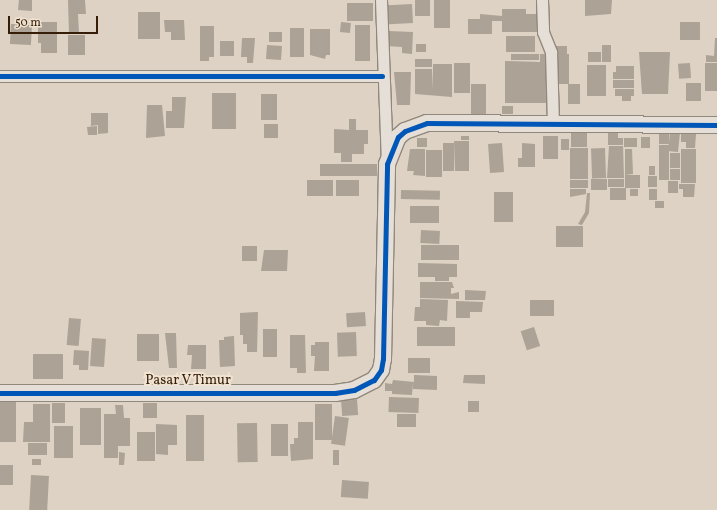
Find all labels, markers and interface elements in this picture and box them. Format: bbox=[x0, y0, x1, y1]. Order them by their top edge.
scale bar bbox=[10, 8, 100, 34]
text: 50 m bbox=[15, 15, 41, 31]
street label: Pasar V Timur bbox=[145, 373, 231, 389]

